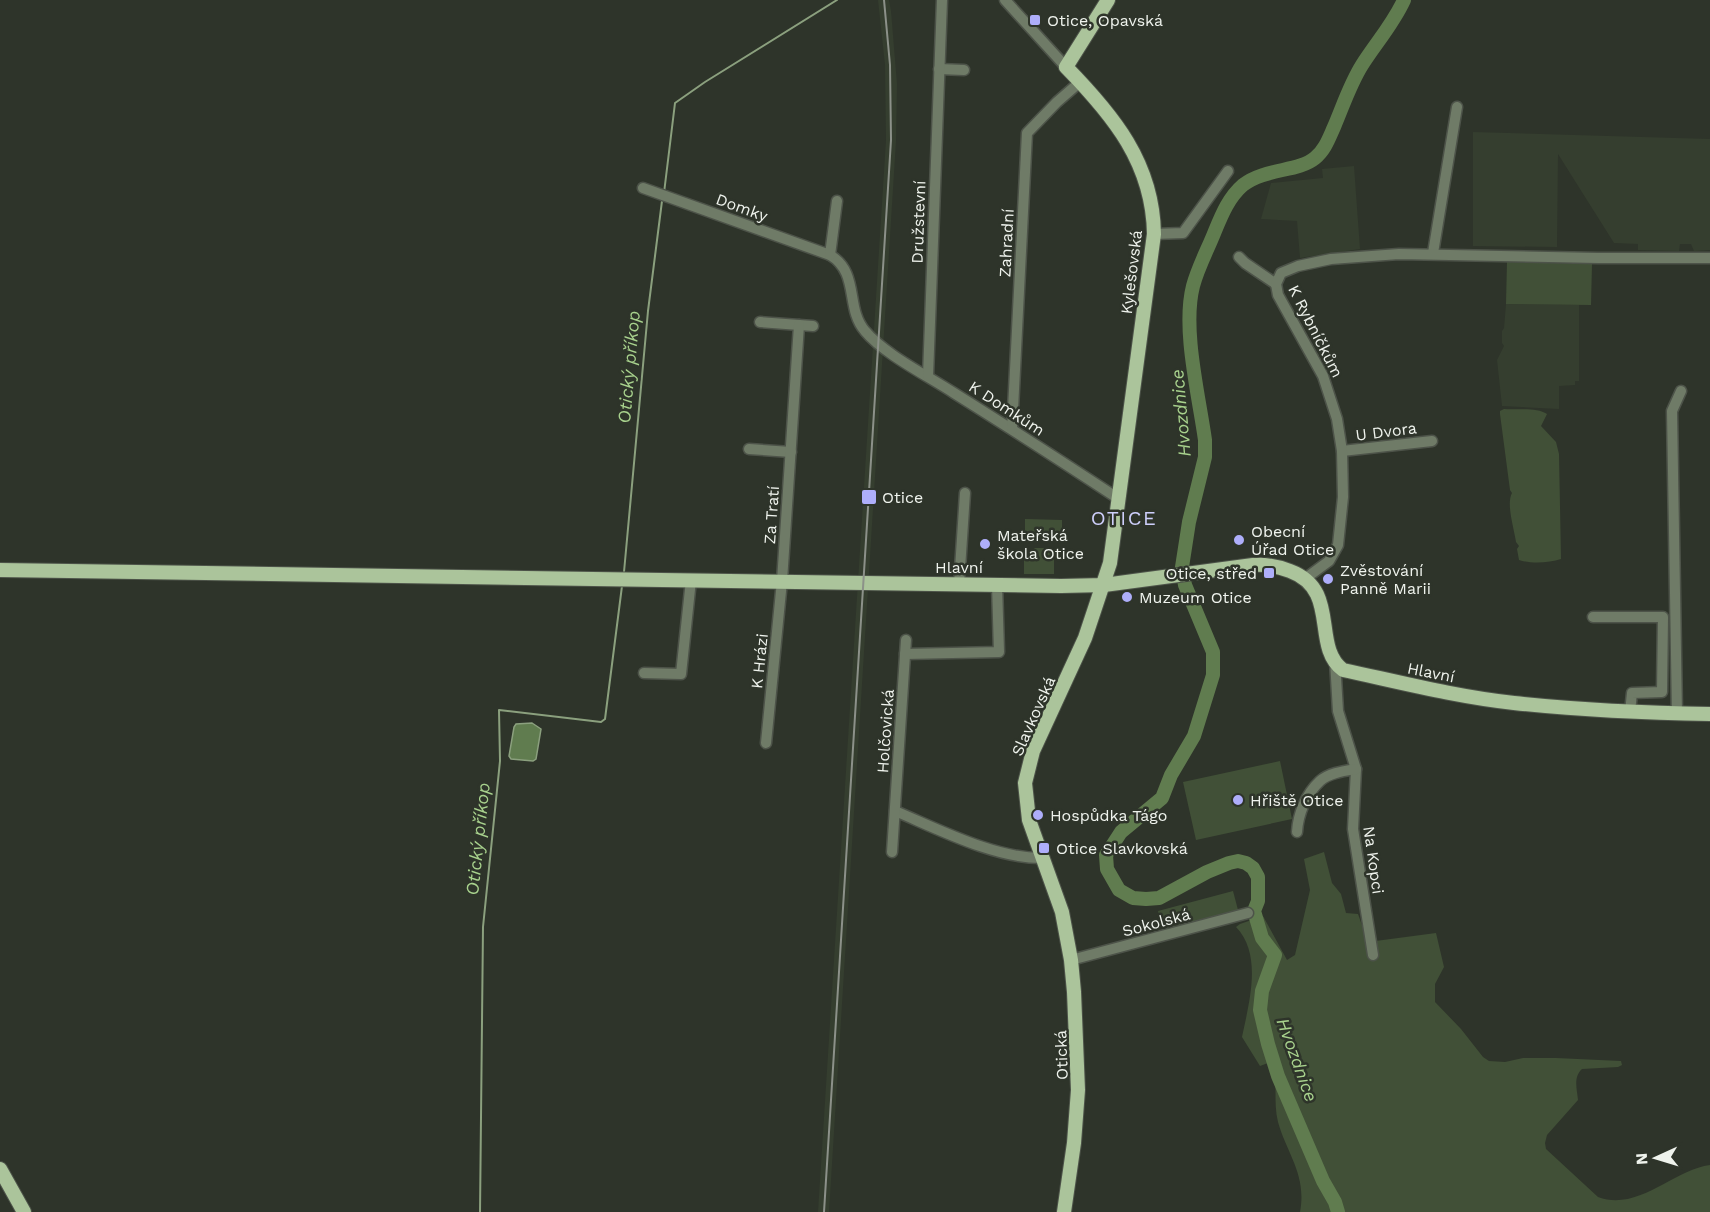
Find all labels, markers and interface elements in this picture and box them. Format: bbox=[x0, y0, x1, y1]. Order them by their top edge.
place label: Otice, Opavská bbox=[1047, 11, 1163, 30]
marker: Otice, Opavská bbox=[1028, 13, 1042, 27]
street label: Družstevní bbox=[908, 180, 929, 264]
street label: Domky bbox=[713, 189, 771, 226]
street label: Zahradní bbox=[995, 208, 1018, 278]
street label: Kylešovská bbox=[1117, 229, 1146, 315]
street label: K Rybníčkům bbox=[1284, 282, 1347, 381]
water label: Otický příkop bbox=[613, 310, 644, 424]
water label: Hvozdnice bbox=[1166, 368, 1195, 458]
street label: K Domkům bbox=[965, 377, 1048, 440]
street label: U Dvora bbox=[1354, 418, 1418, 445]
street label: Za Tratí bbox=[760, 485, 783, 545]
marker: Otice bbox=[860, 488, 878, 506]
place label: Otice bbox=[882, 488, 923, 507]
district label: OTICE bbox=[1091, 506, 1157, 530]
place label: Obecní Úřad Otice bbox=[1251, 522, 1334, 559]
place label: Mateřská škola Otice bbox=[997, 526, 1084, 563]
marker: Obecní Úřad Otice bbox=[1232, 533, 1246, 547]
marker: Mateřská škola Otice bbox=[978, 537, 992, 551]
street label: Hlavní bbox=[935, 558, 983, 577]
place label: Zvěstování Panně Marii bbox=[1340, 561, 1431, 598]
place label: Otice, střed bbox=[1165, 564, 1257, 583]
marker: Otice, střed bbox=[1262, 566, 1276, 580]
marker: Zvěstování Panně Marii bbox=[1321, 572, 1335, 586]
place label: Muzeum Otice bbox=[1139, 588, 1252, 607]
marker: Muzeum Otice bbox=[1120, 590, 1134, 604]
street label: K Hrázi bbox=[747, 632, 772, 690]
street label: Hlavní bbox=[1406, 659, 1456, 686]
street label: Slavkovská bbox=[1007, 673, 1059, 759]
street label: Holčovická bbox=[873, 688, 898, 774]
water label: Otický příkop bbox=[461, 782, 494, 896]
place label: Hřiště Otice bbox=[1250, 791, 1343, 810]
marker: Hřiště Otice bbox=[1231, 793, 1245, 807]
place label: Hospůdka Tágo bbox=[1050, 806, 1167, 825]
marker: Hospůdka Tágo bbox=[1031, 808, 1045, 822]
street label: Na Kopci bbox=[1359, 825, 1388, 895]
place label: Otice Slavkovská bbox=[1056, 839, 1188, 858]
marker: Otice Slavkovská bbox=[1037, 841, 1051, 855]
street label: Sokolská bbox=[1120, 904, 1192, 941]
water label: Hvozdnice bbox=[1273, 1015, 1322, 1105]
street label: Otická bbox=[1051, 1030, 1072, 1080]
north arrow bbox=[1626, 1128, 1686, 1188]
text: N bbox=[1632, 1152, 1651, 1166]

